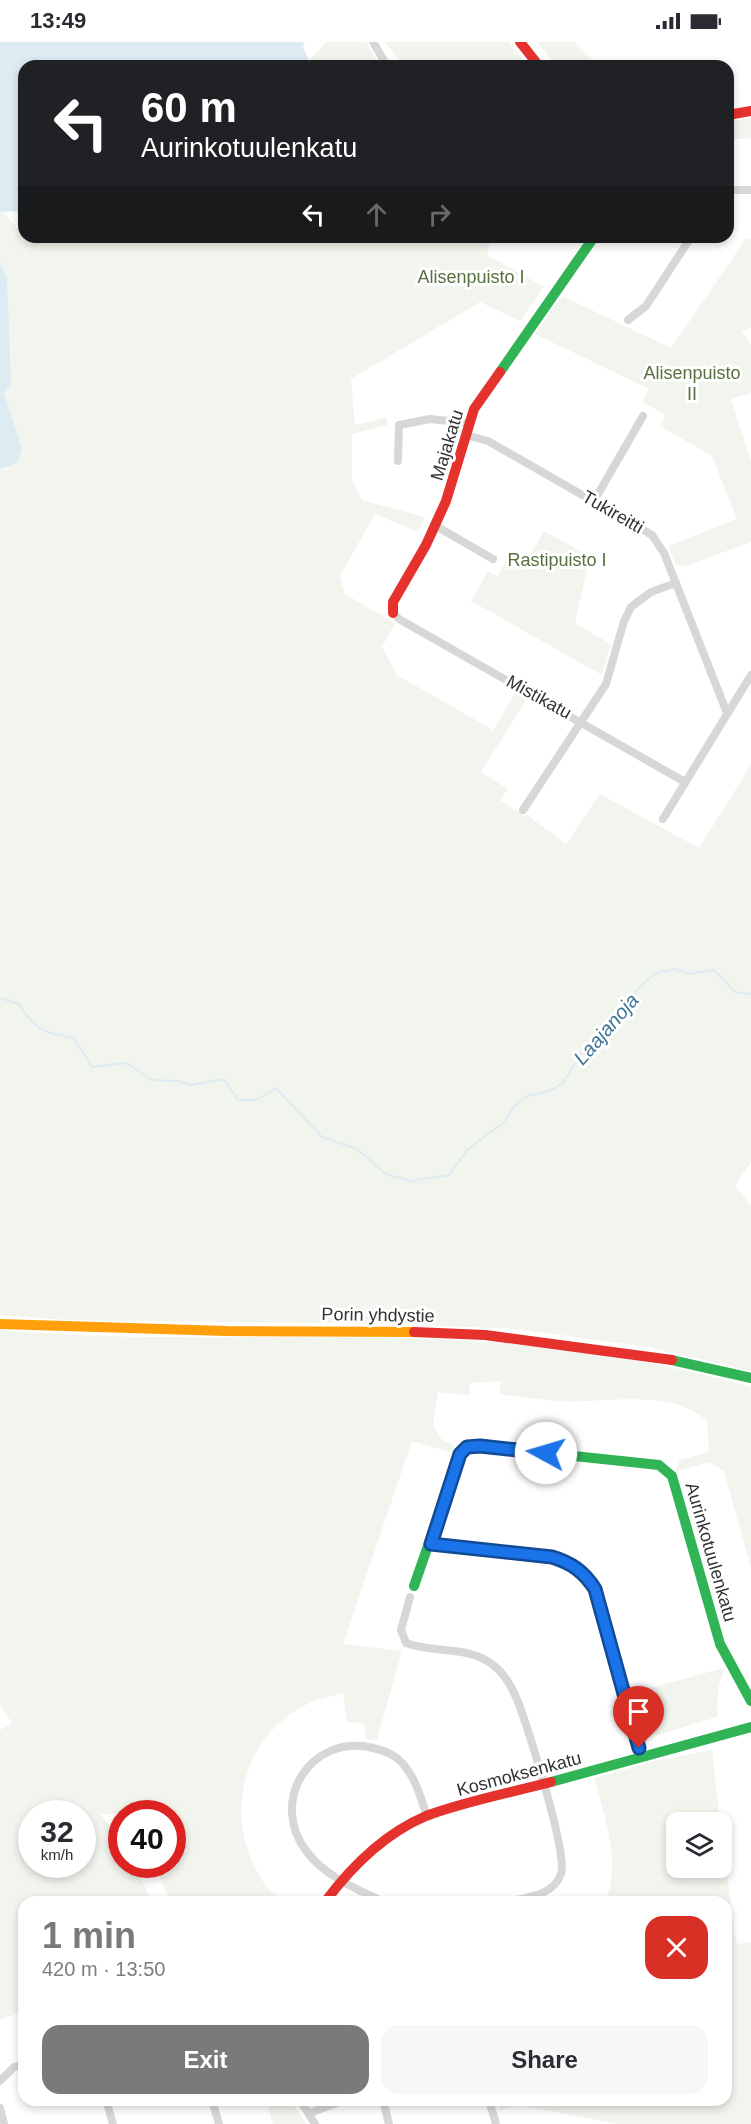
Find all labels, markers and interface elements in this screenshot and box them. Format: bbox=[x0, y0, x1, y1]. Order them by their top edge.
text: 13:49 bbox=[30, 8, 86, 33]
icon: left bbox=[42, 84, 120, 162]
text: 60 m bbox=[141, 84, 237, 131]
text: Aurinkotuulenkatu bbox=[141, 133, 357, 163]
icon: left bbox=[297, 198, 330, 231]
icon: ahead bbox=[360, 198, 393, 231]
icon: right bbox=[423, 198, 456, 231]
park label: Alisenpuisto I bbox=[417, 267, 525, 287]
park label: Alisenpuisto II bbox=[643, 363, 741, 404]
street label: Majakatu bbox=[427, 407, 467, 483]
street label: Tukireitti bbox=[579, 487, 647, 537]
park label: Rastipuisto I bbox=[507, 550, 607, 570]
street label: Mistikatu bbox=[503, 671, 575, 723]
water label: Laajanoja bbox=[569, 989, 643, 1069]
street label: Porin yhdystie bbox=[321, 1304, 435, 1326]
position arrow bbox=[514, 1421, 578, 1485]
street label: Aurinkotuulenkatu bbox=[682, 1480, 740, 1624]
pin bbox=[613, 1686, 664, 1748]
icon: arrive bbox=[622, 1695, 655, 1728]
street label: Kosmoksenkatu bbox=[455, 1748, 583, 1800]
speed limit sign: 40 bbox=[108, 1800, 186, 1878]
map controls bbox=[666, 1812, 732, 1878]
button: layers bbox=[666, 1812, 732, 1878]
text: 32 bbox=[40, 1815, 74, 1848]
text: km/h bbox=[41, 1846, 73, 1863]
text: 1 min bbox=[42, 1915, 136, 1956]
button: close bbox=[645, 1916, 708, 1979]
text: 420 m · 13:50 bbox=[42, 1958, 165, 1980]
button: Exit bbox=[42, 2025, 369, 2094]
button: Share bbox=[381, 2025, 708, 2094]

